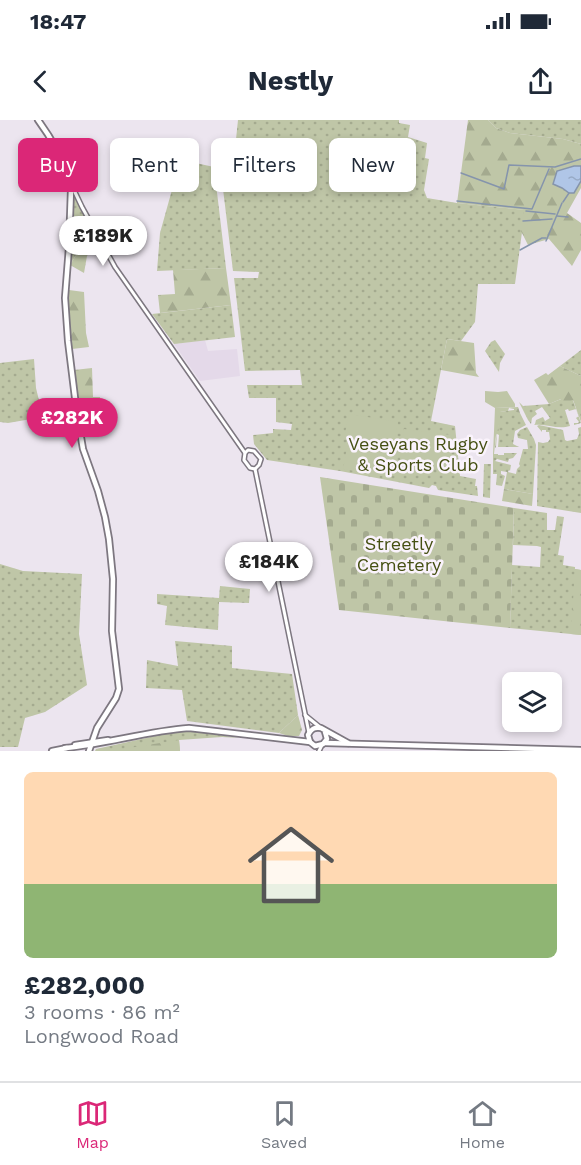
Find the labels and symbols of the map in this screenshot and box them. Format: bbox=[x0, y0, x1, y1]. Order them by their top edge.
pin: £189K bbox=[61, 216, 145, 267]
pin: £282K bbox=[30, 398, 114, 449]
park label: Veseyans Rugby & Sports Club bbox=[348, 433, 488, 475]
park label: Streetly Cemetery bbox=[357, 533, 442, 575]
pin: £184K bbox=[227, 542, 311, 593]

